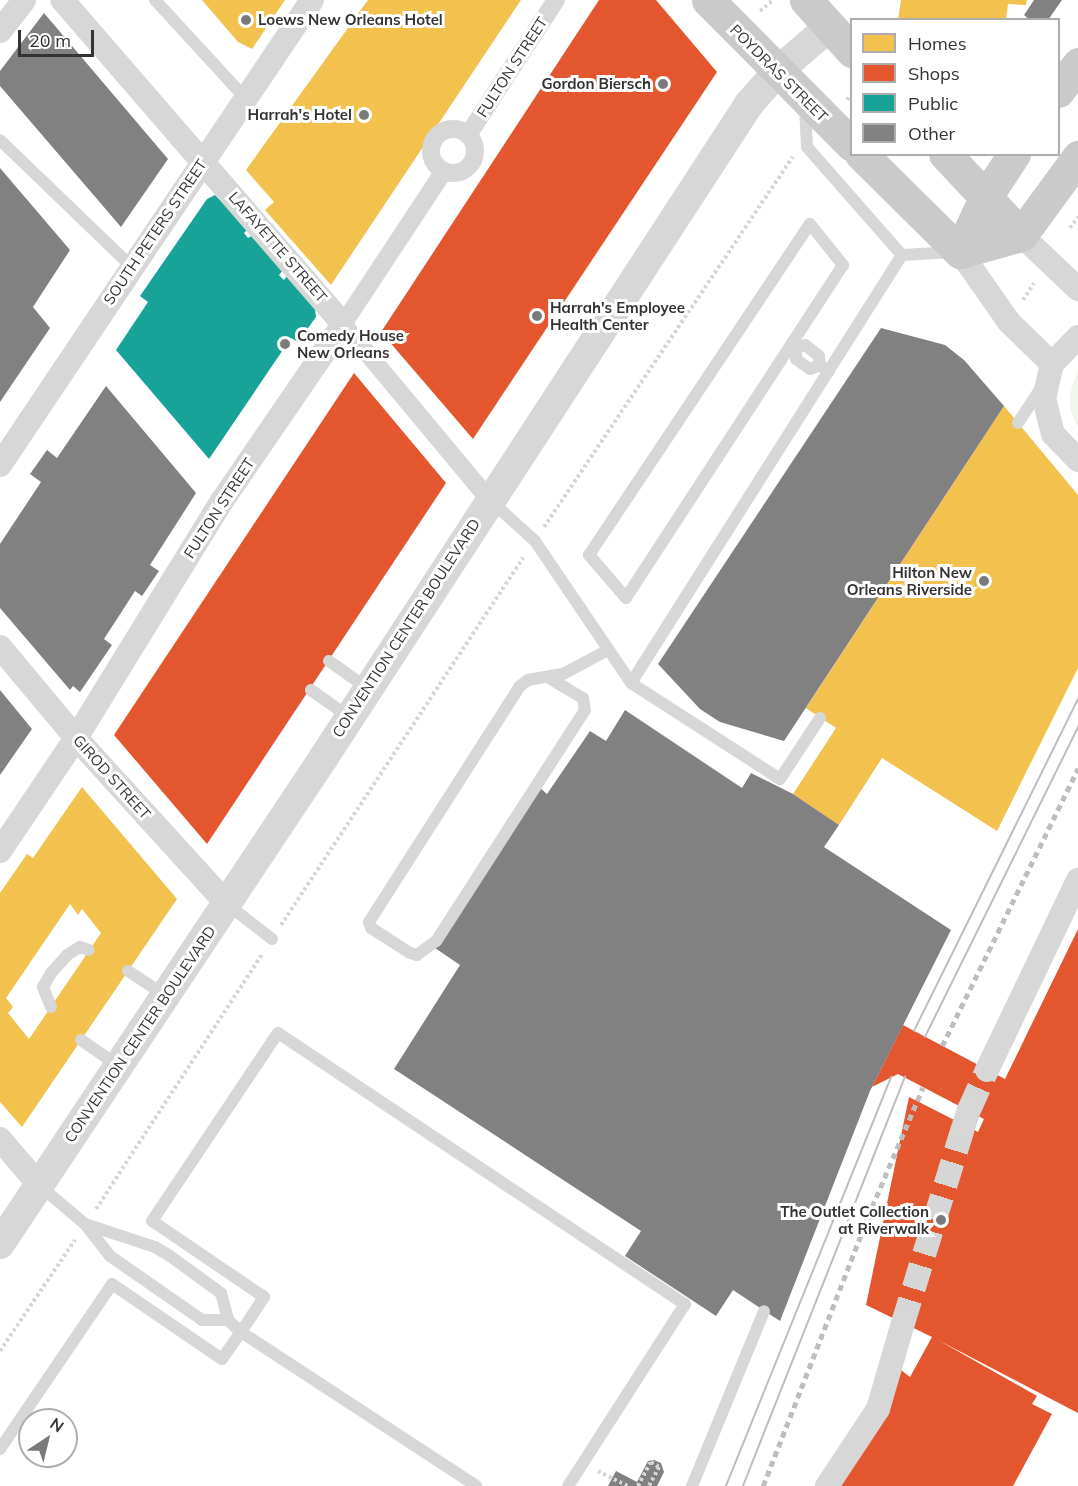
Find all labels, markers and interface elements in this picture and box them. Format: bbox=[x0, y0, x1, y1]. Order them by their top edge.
place label: Loews New Orleans Hotel bbox=[258, 11, 443, 29]
marker: Loews New Orleans Hotel bbox=[239, 13, 253, 27]
street label: FULTON STREET bbox=[473, 14, 551, 120]
scale bar bbox=[21, 18, 98, 56]
legend bbox=[850, 18, 1060, 156]
street label: POYDRAS STREET bbox=[726, 20, 832, 126]
text: 20 m bbox=[29, 29, 71, 52]
text: Homes bbox=[908, 32, 967, 55]
text: Shops bbox=[908, 62, 960, 85]
place label: Gordon Biersch bbox=[541, 75, 651, 93]
marker: Gordon Biersch bbox=[656, 77, 670, 91]
text: Public bbox=[908, 92, 958, 115]
place label: Harrah's Hotel bbox=[248, 106, 352, 124]
marker: Harrah's Hotel bbox=[357, 108, 371, 122]
text: Other bbox=[908, 122, 955, 145]
street label: SOUTH PETERS STREET bbox=[100, 156, 210, 308]
street label: LAFAYETTE STREET bbox=[225, 188, 331, 306]
place label: Harrah's Employee Health Center bbox=[550, 298, 685, 333]
marker: Harrah's Employee Health Center bbox=[528, 307, 546, 325]
place label: Comedy House New Orleans bbox=[297, 326, 404, 361]
marker: Comedy House New Orleans bbox=[278, 337, 292, 351]
street label: FULTON STREET bbox=[180, 455, 258, 561]
street label: CONVENTION CENTER BOULEVARD bbox=[328, 515, 484, 741]
place label: Hilton New Orleans Riverside bbox=[847, 563, 972, 598]
marker: Hilton New Orleans Riverside bbox=[977, 574, 991, 588]
street label: GIROD STREET bbox=[70, 731, 154, 823]
street label: CONVENTION CENTER BOULEVARD bbox=[61, 922, 219, 1146]
place label: The Outlet Collection at Riverwalk bbox=[780, 1202, 929, 1237]
marker: The Outlet Collection at Riverwalk bbox=[934, 1213, 948, 1227]
north arrow bbox=[18, 1408, 78, 1468]
text: N bbox=[46, 1413, 68, 1437]

